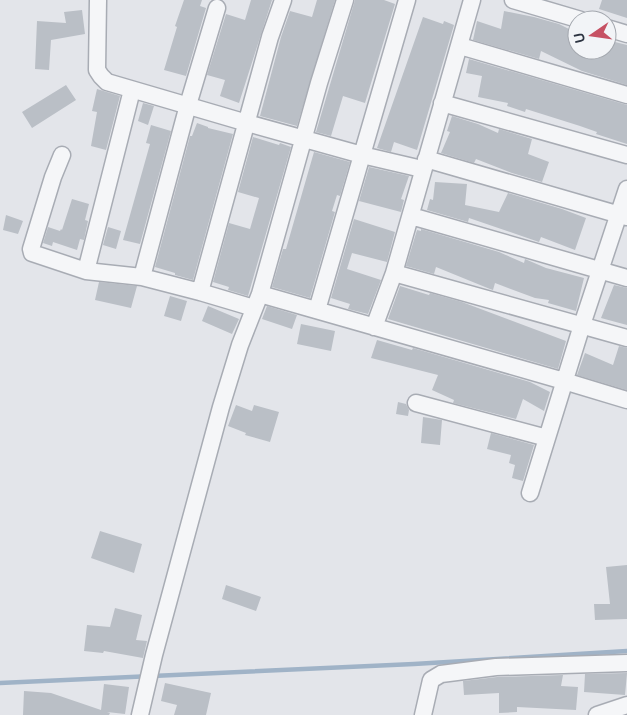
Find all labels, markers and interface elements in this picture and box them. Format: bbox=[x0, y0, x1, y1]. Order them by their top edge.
north arrow bbox=[567, 10, 617, 60]
text: U bbox=[569, 31, 589, 45]

